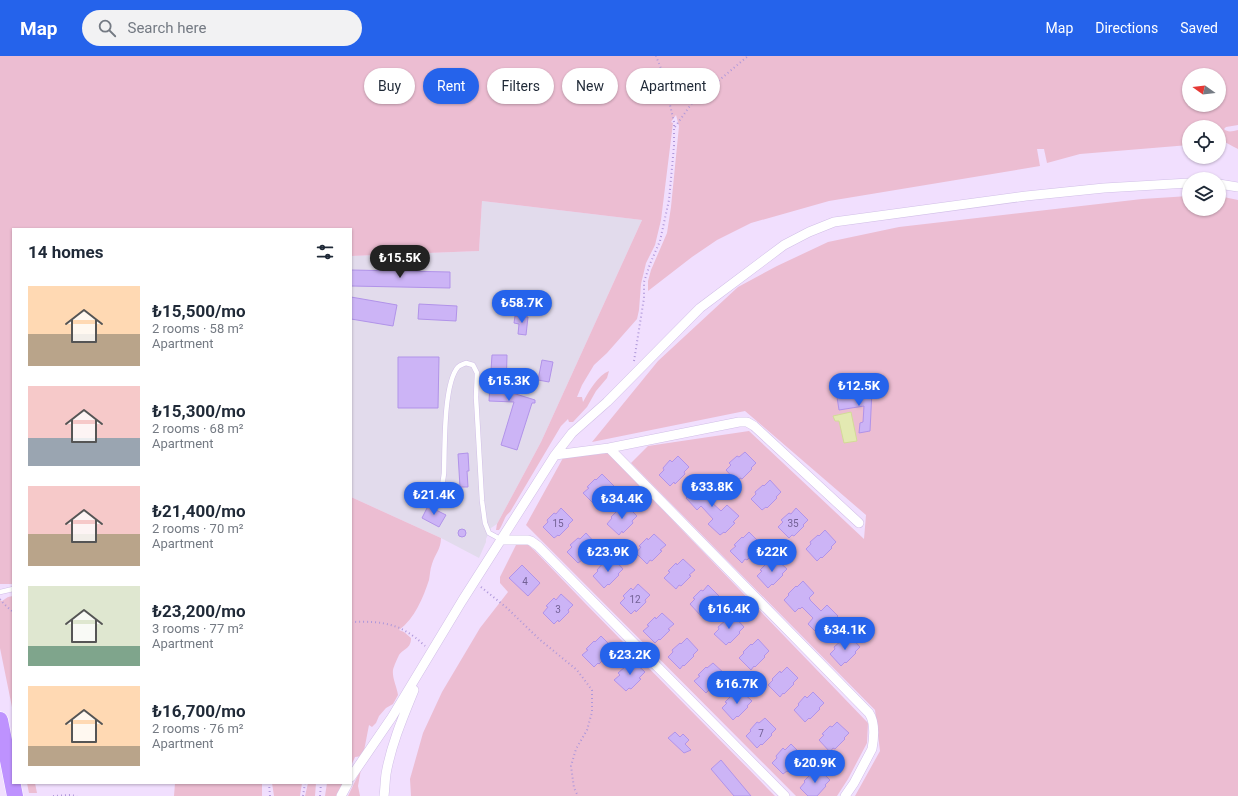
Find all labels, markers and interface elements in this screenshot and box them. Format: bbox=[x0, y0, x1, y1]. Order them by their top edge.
search box bbox=[82, 10, 362, 46]
text: Map bbox=[20, 17, 58, 40]
icon: search bbox=[96, 17, 118, 39]
text: Search here bbox=[128, 19, 206, 37]
text: Map bbox=[1046, 20, 1073, 36]
text: Directions bbox=[1095, 20, 1158, 36]
text: Saved bbox=[1180, 20, 1218, 36]
chip: Buy bbox=[364, 68, 415, 104]
chip: Rent bbox=[423, 68, 479, 104]
chip: Filters bbox=[487, 68, 554, 104]
chip: New bbox=[562, 68, 618, 104]
chip: Apartment bbox=[626, 68, 720, 104]
north arrow bbox=[1182, 68, 1226, 112]
map controls bbox=[1182, 68, 1226, 216]
button: locate bbox=[1182, 120, 1226, 164]
button: layers bbox=[1182, 172, 1226, 216]
icon: filters bbox=[314, 241, 336, 263]
text: 14 homes bbox=[28, 242, 104, 262]
pin: ₺15.5K bbox=[367, 245, 433, 279]
text: ₺15.5K bbox=[379, 250, 421, 265]
pin: ₺58.7K bbox=[489, 290, 555, 324]
text: ₺58.7K bbox=[501, 295, 543, 310]
text: ₺15,500/mo bbox=[152, 301, 246, 321]
icon: home bbox=[60, 302, 108, 350]
text: 2 rooms · 58 m² bbox=[152, 321, 244, 336]
text: Apartment bbox=[152, 336, 214, 351]
pin: ₺15.3K bbox=[476, 368, 542, 402]
text: ₺15.3K bbox=[488, 373, 530, 388]
pin: ₺12.5K bbox=[826, 373, 892, 407]
text: ₺12.5K bbox=[838, 378, 880, 393]
text: ₺15,300/mo bbox=[152, 401, 246, 421]
icon: home bbox=[60, 402, 108, 450]
text: 2 rooms · 68 m² bbox=[152, 421, 244, 436]
text: Apartment bbox=[152, 436, 214, 451]
pin: ₺33.8K bbox=[679, 474, 745, 508]
text: ₺33.8K bbox=[691, 479, 733, 494]
pin: ₺21.4K bbox=[401, 482, 467, 516]
pin: ₺34.4K bbox=[589, 486, 655, 520]
text: ₺21.4K bbox=[413, 487, 455, 502]
text: ₺34.4K bbox=[601, 491, 643, 506]
text: ₺21,400/mo bbox=[152, 501, 246, 521]
icon: home bbox=[60, 502, 108, 550]
house number: 15 bbox=[552, 518, 564, 529]
house number: 35 bbox=[787, 518, 799, 529]
text: 2 rooms · 70 m² bbox=[152, 521, 244, 536]
text: Apartment bbox=[152, 536, 214, 551]
pin: ₺23.9K bbox=[575, 539, 641, 573]
pin: ₺22K bbox=[748, 539, 796, 573]
text: ₺23.9K bbox=[587, 544, 629, 559]
text: ₺22K bbox=[757, 544, 787, 559]
house number: 4 bbox=[522, 576, 528, 587]
house number: 12 bbox=[629, 594, 641, 605]
pin: ₺16.4K bbox=[696, 596, 762, 630]
text: ₺23,200/mo bbox=[152, 601, 246, 621]
text: ₺16.4K bbox=[708, 601, 750, 616]
icon: home bbox=[60, 602, 108, 650]
house number: 3 bbox=[555, 604, 561, 615]
pin: ₺34.1K bbox=[812, 617, 878, 651]
text: 3 rooms · 77 m² bbox=[152, 621, 244, 636]
text: ₺34.1K bbox=[824, 622, 866, 637]
text: Apartment bbox=[152, 636, 214, 651]
pin: ₺23.2K bbox=[597, 642, 663, 676]
text: ₺23.2K bbox=[609, 647, 651, 662]
pin: ₺16.7K bbox=[704, 671, 770, 705]
text: ₺16.7K bbox=[716, 676, 758, 691]
text: ₺16,700/mo bbox=[152, 701, 246, 721]
icon: home bbox=[60, 702, 108, 750]
text: 2 rooms · 76 m² bbox=[152, 721, 244, 736]
house number: 7 bbox=[758, 728, 764, 739]
text: Apartment bbox=[152, 736, 214, 751]
pin: ₺20.9K bbox=[782, 750, 848, 784]
text: ₺20.9K bbox=[794, 755, 836, 770]

